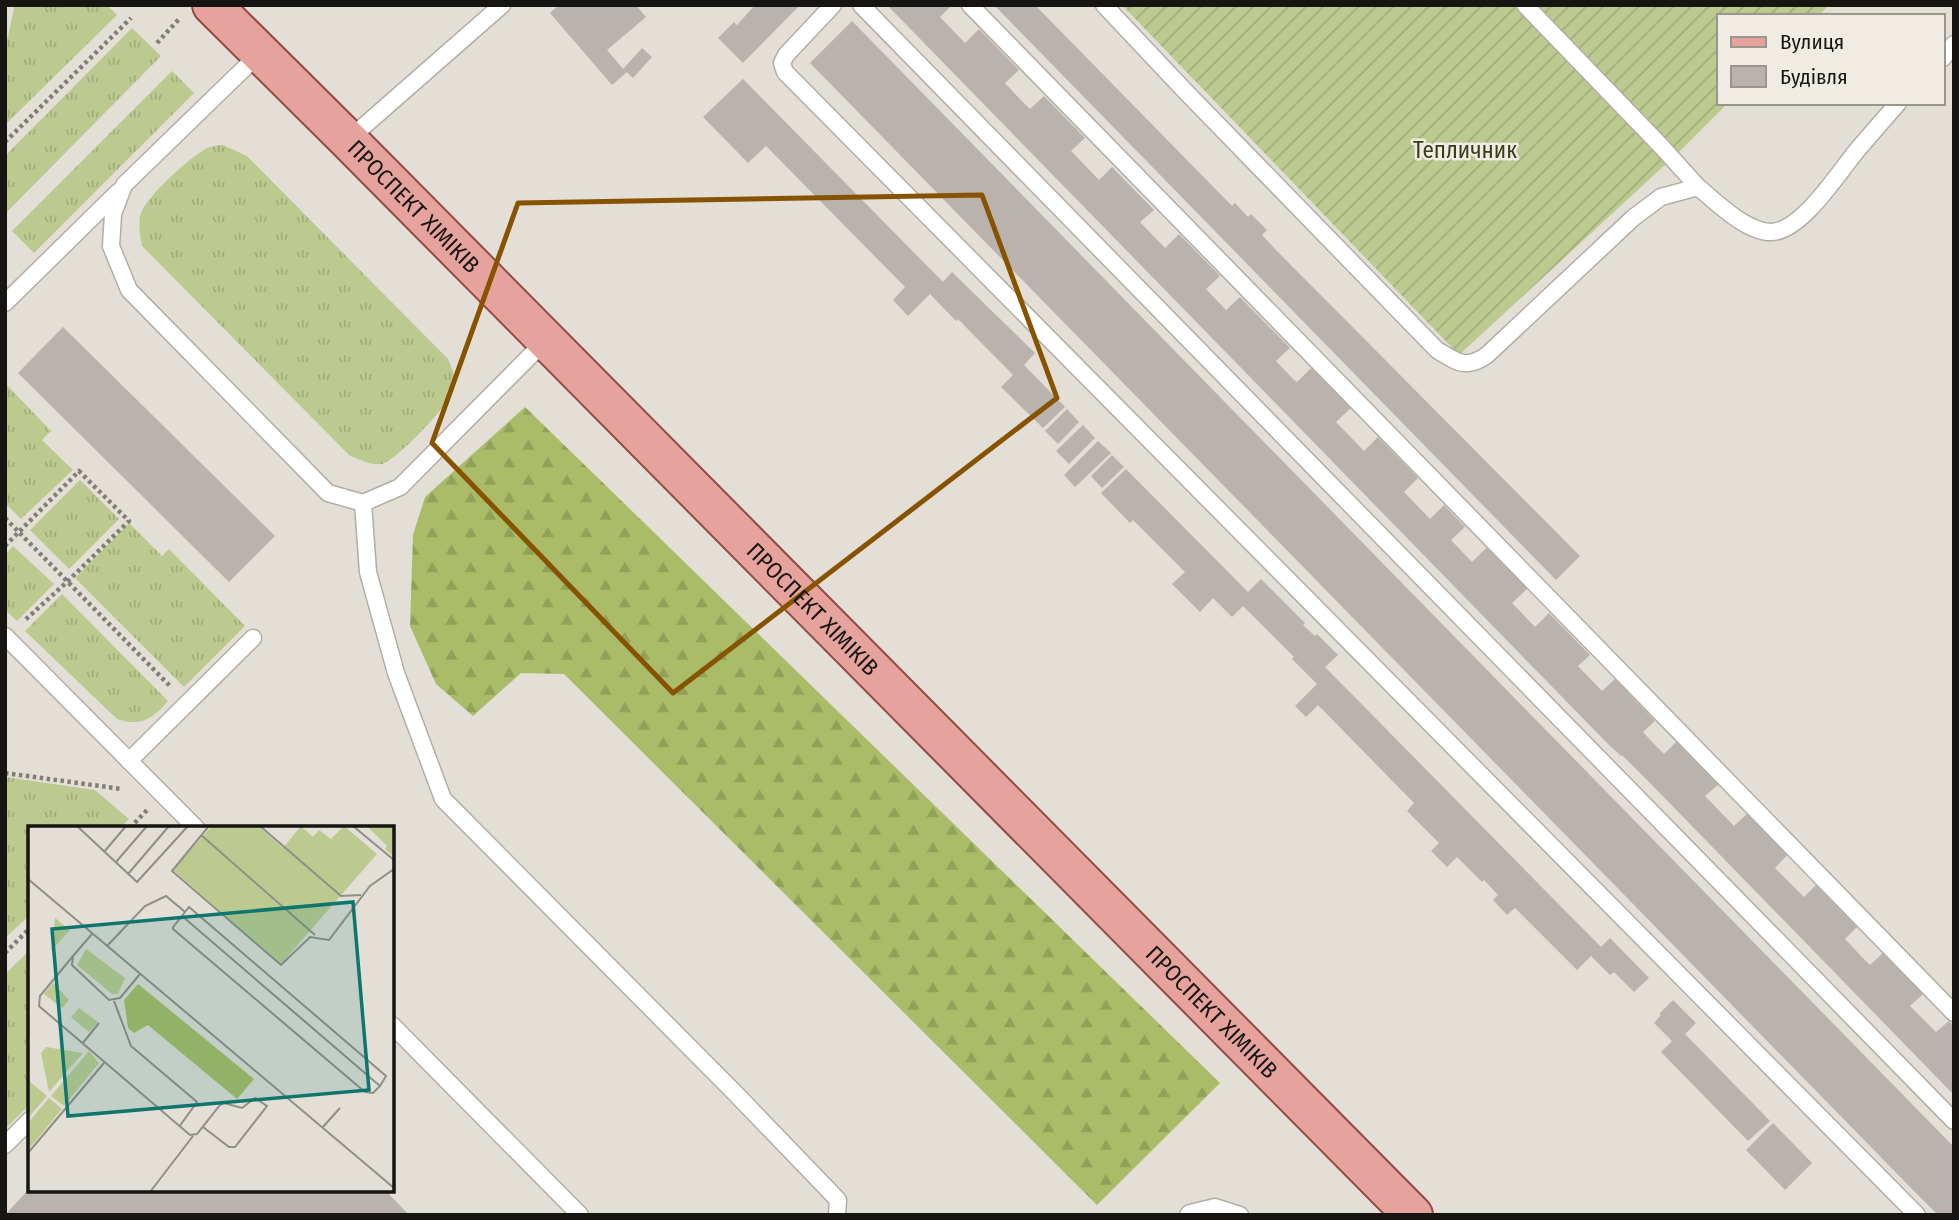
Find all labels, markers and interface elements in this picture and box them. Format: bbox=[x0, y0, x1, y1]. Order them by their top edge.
legend bbox=[1717, 14, 1945, 105]
text: Вулиця bbox=[1780, 29, 1844, 55]
text: Будівля bbox=[1780, 64, 1848, 90]
street label: ПРОСПЕКТ ХІМІКІВ bbox=[342, 134, 485, 279]
park label: Тепличник bbox=[1413, 136, 1517, 164]
street label: ПРОСПЕКТ ХІМІКІВ bbox=[741, 537, 885, 681]
inset map bbox=[28, 826, 394, 1192]
street label: ПРОСПЕКТ ХІМІКІВ bbox=[1140, 940, 1284, 1084]

